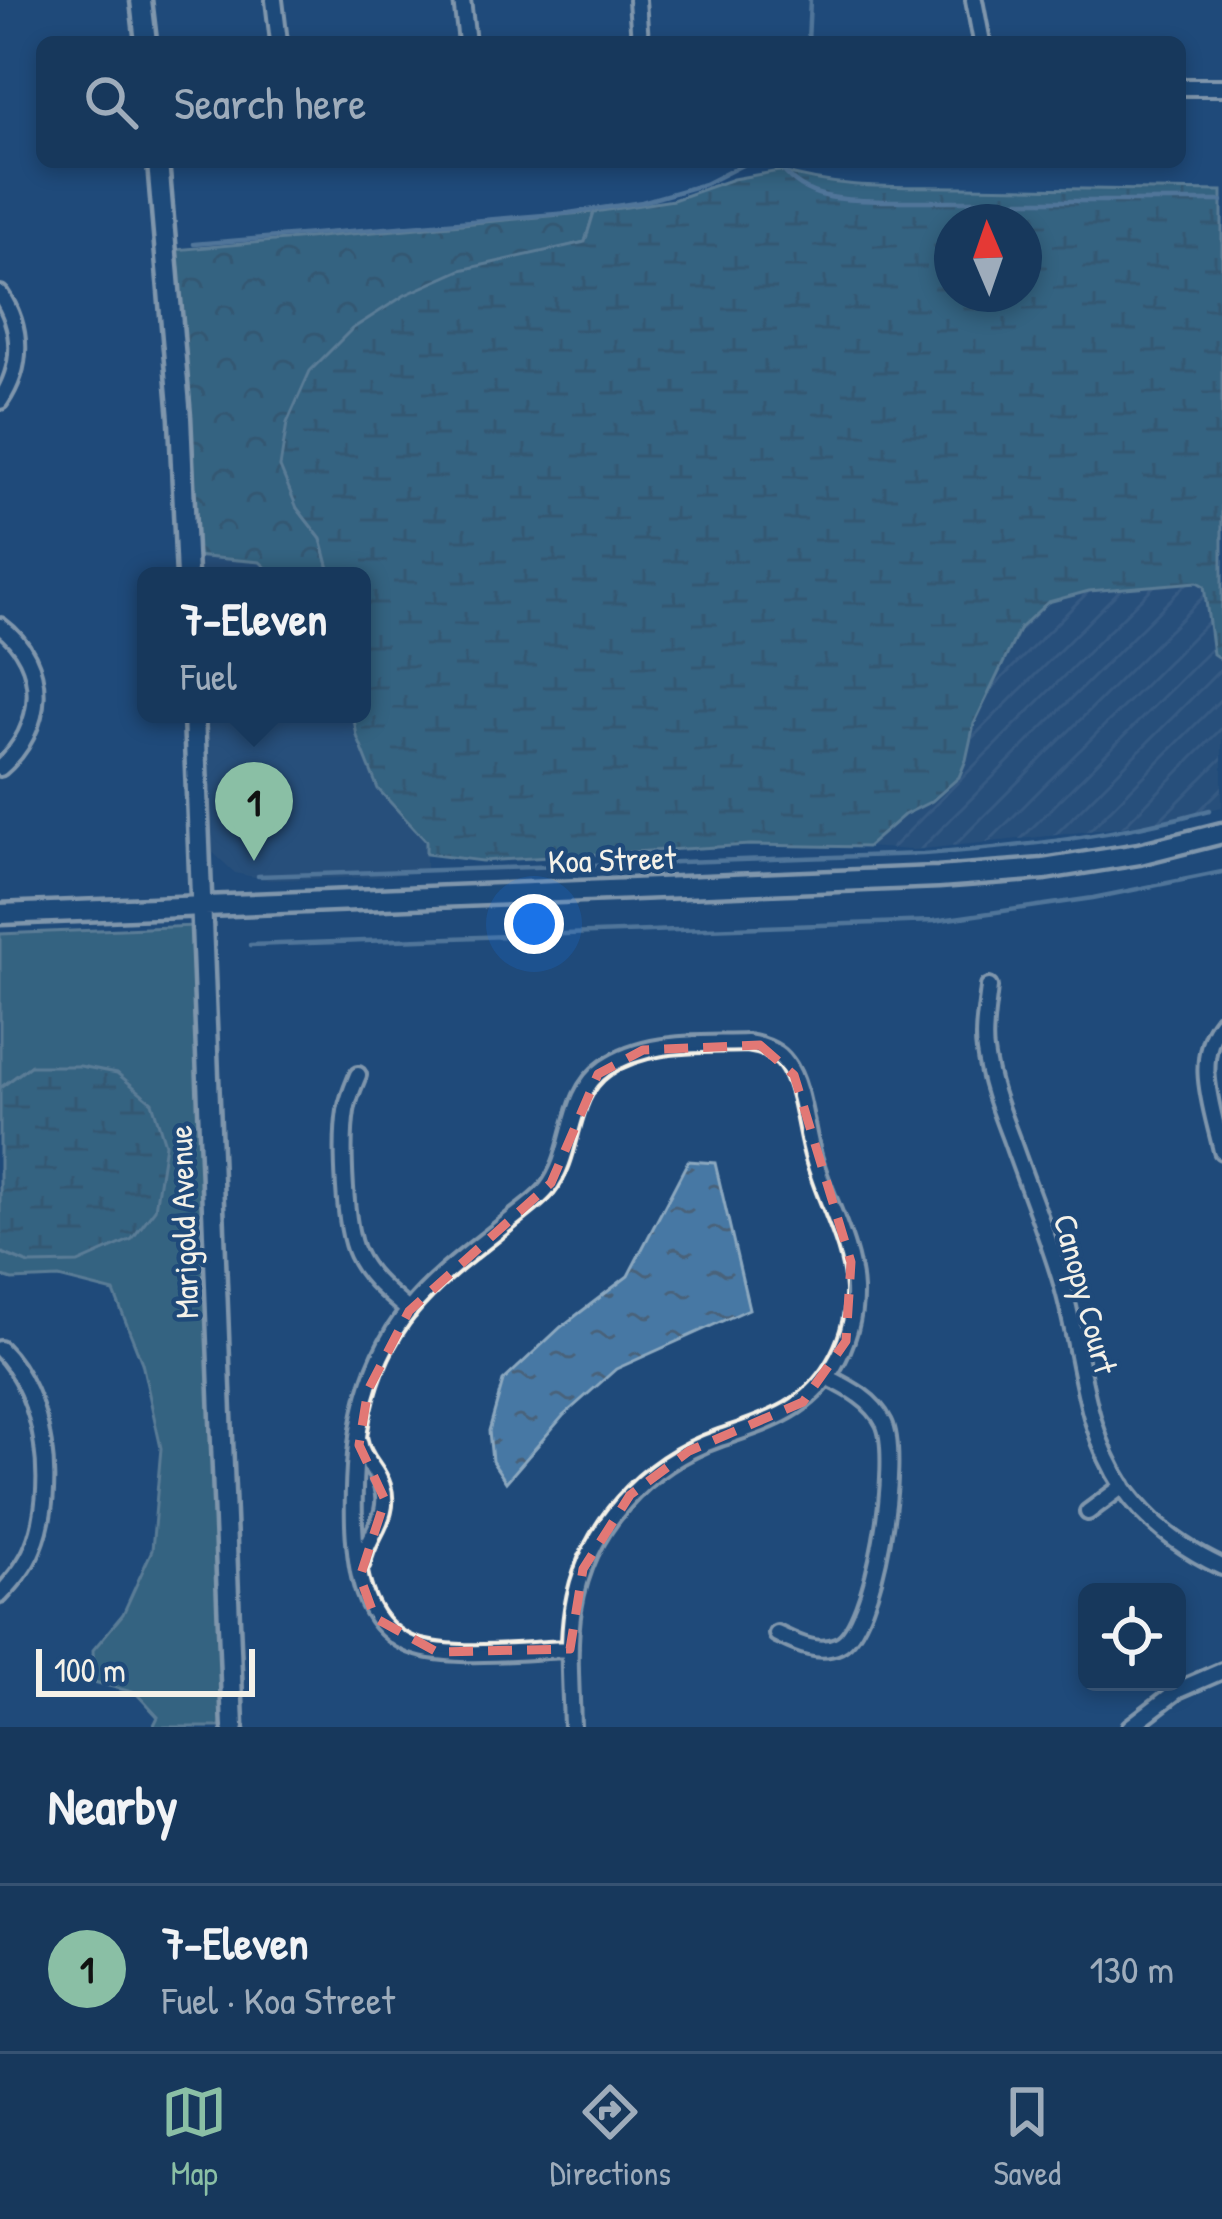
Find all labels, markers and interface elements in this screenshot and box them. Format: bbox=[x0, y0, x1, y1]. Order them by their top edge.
search box bbox=[36, 36, 1186, 168]
icon: search bbox=[78, 69, 144, 135]
text: Search here bbox=[174, 72, 366, 133]
north arrow bbox=[934, 204, 1042, 312]
popup bbox=[137, 567, 371, 723]
text: 7-Eleven bbox=[181, 588, 327, 649]
text: Fuel bbox=[181, 649, 237, 702]
pin: 1 bbox=[215, 762, 293, 861]
street label: Koa Street bbox=[547, 835, 677, 883]
your location bbox=[504, 894, 564, 954]
street label: Marigold Avenue bbox=[158, 1124, 209, 1319]
street label: Canopy Court bbox=[1043, 1209, 1129, 1380]
map controls bbox=[1078, 1583, 1186, 1691]
button: locate bbox=[1078, 1583, 1186, 1691]
scale bar bbox=[36, 1643, 255, 1696]
text: 100 m bbox=[54, 1648, 126, 1692]
text: Nearby bbox=[48, 1771, 178, 1840]
text: 7-Eleven bbox=[162, 1912, 308, 1973]
text: 1 bbox=[80, 1942, 94, 1995]
text: 130 m bbox=[1089, 1942, 1174, 1995]
text: Fuel · Koa Street bbox=[162, 1973, 395, 2026]
tab: Map bbox=[161, 2079, 227, 2195]
tab: Directions bbox=[550, 2079, 671, 2195]
tab: Saved bbox=[993, 2079, 1061, 2195]

